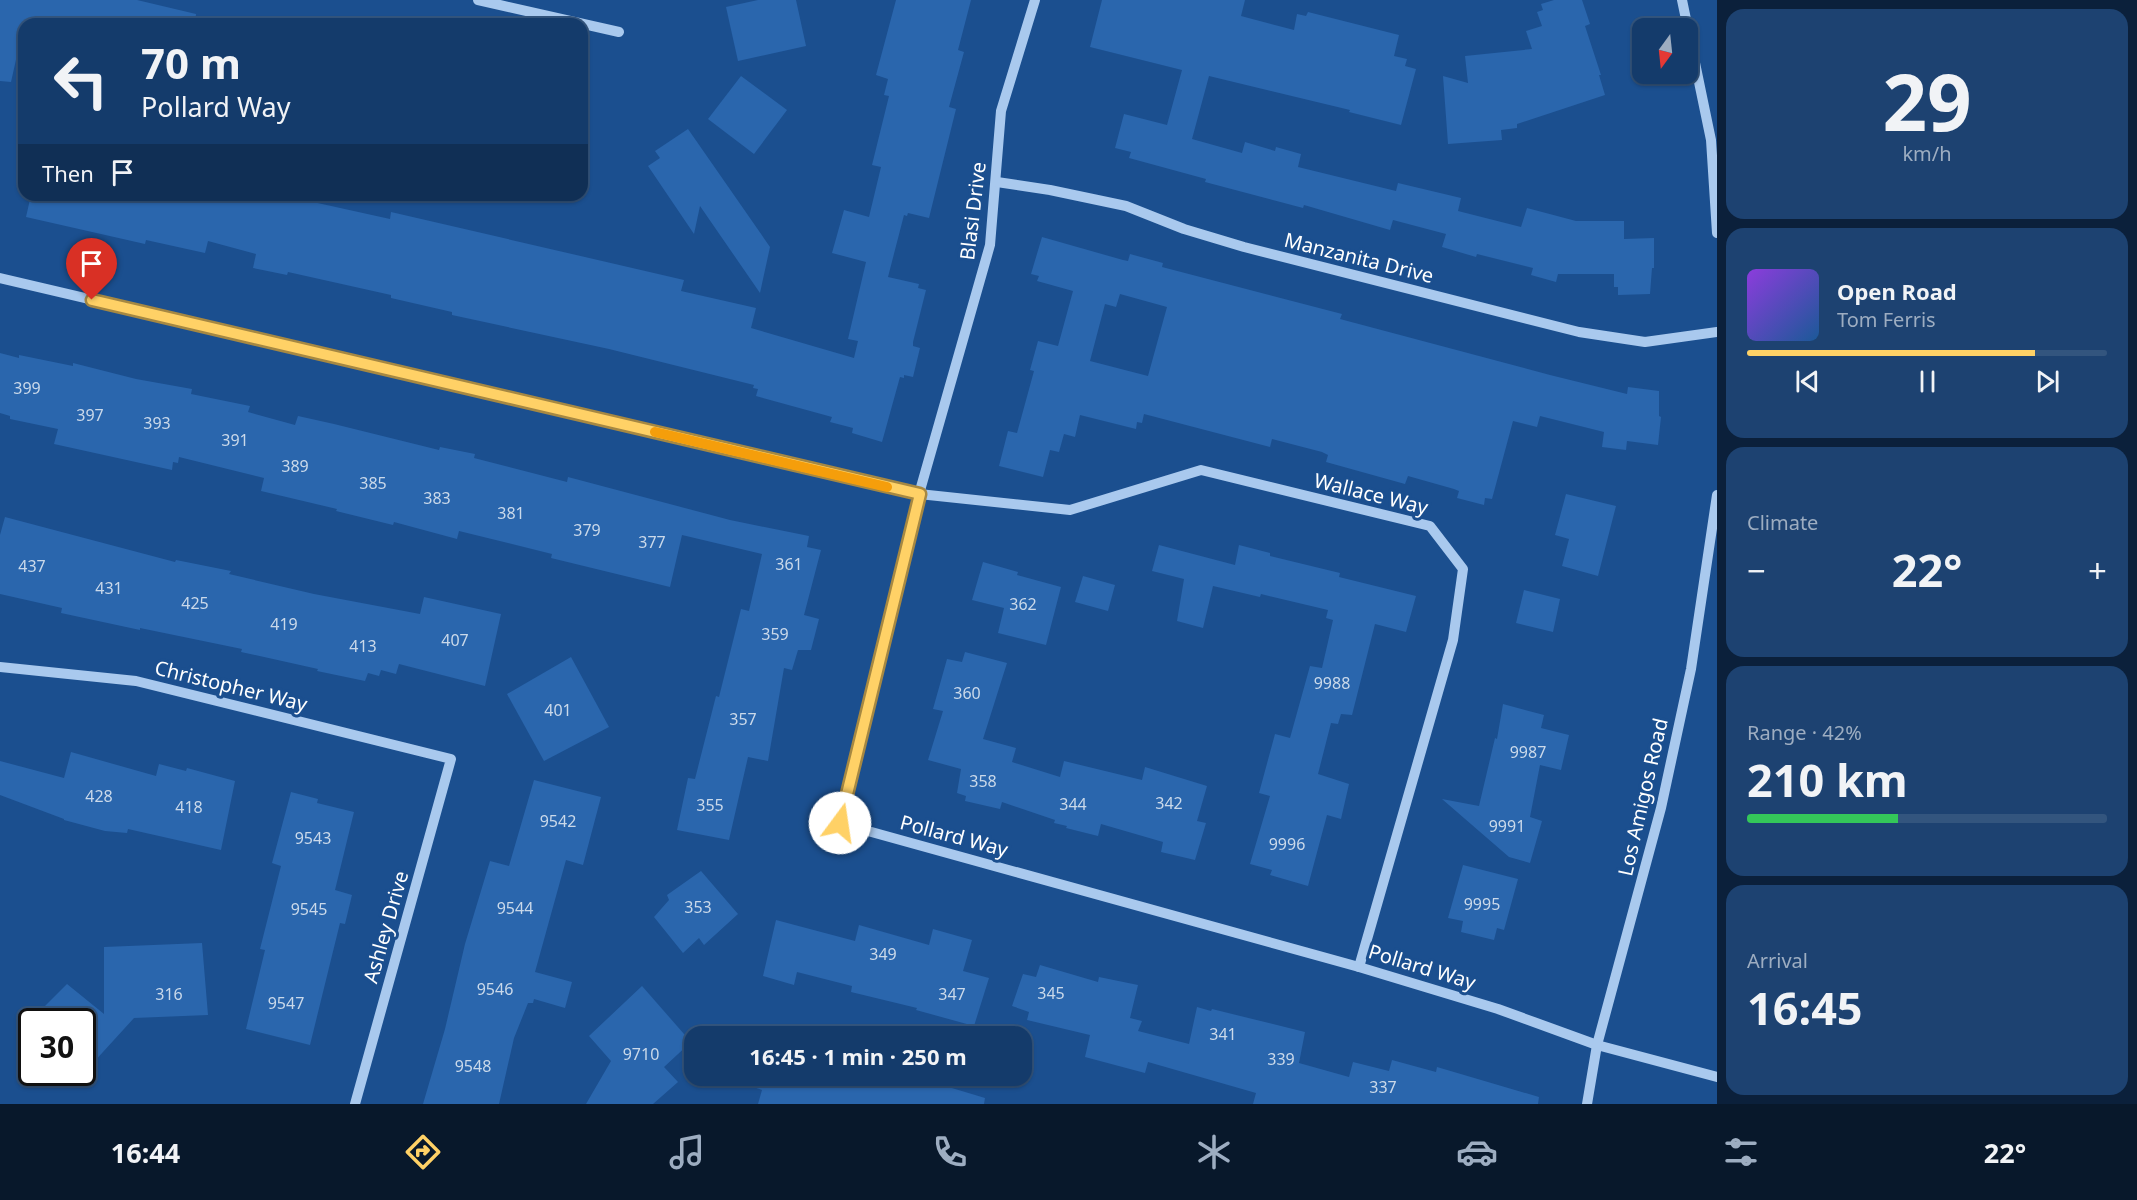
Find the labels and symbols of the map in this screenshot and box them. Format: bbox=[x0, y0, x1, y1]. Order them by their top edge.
north arrow bbox=[1632, 18, 1698, 84]
street label: Blasi Drive bbox=[953, 160, 992, 262]
street label: Manzanita Drive bbox=[1282, 226, 1437, 289]
pin bbox=[66, 238, 117, 300]
house number: 399 bbox=[13, 377, 41, 399]
house number: 397 bbox=[76, 404, 104, 426]
house number: 393 bbox=[143, 412, 171, 434]
house number: 391 bbox=[221, 429, 249, 451]
house number: 389 bbox=[281, 455, 309, 477]
street label: Wallace Way bbox=[1311, 466, 1432, 521]
house number: 385 bbox=[359, 472, 387, 494]
house number: 383 bbox=[423, 487, 451, 509]
house number: 381 bbox=[497, 502, 525, 524]
house number: 379 bbox=[573, 519, 601, 541]
house number: 377 bbox=[638, 531, 666, 553]
house number: 361 bbox=[775, 553, 803, 575]
house number: 437 bbox=[18, 555, 46, 577]
house number: 431 bbox=[95, 577, 123, 599]
house number: 425 bbox=[181, 592, 209, 614]
house number: 362 bbox=[1009, 593, 1037, 615]
house number: 419 bbox=[270, 613, 298, 635]
house number: 359 bbox=[761, 623, 789, 645]
house number: 407 bbox=[441, 629, 469, 651]
house number: 413 bbox=[349, 635, 377, 657]
street label: Christopher Way bbox=[152, 654, 311, 718]
house number: 9988 bbox=[1314, 672, 1350, 694]
house number: 360 bbox=[953, 682, 981, 704]
house number: 401 bbox=[544, 699, 572, 721]
house number: 357 bbox=[729, 708, 757, 730]
street label: Los Amigos Road bbox=[1611, 715, 1674, 878]
house number: 9987 bbox=[1510, 741, 1546, 763]
house number: 358 bbox=[969, 770, 997, 792]
house number: 428 bbox=[85, 785, 113, 807]
position arrow bbox=[808, 791, 872, 855]
house number: 342 bbox=[1155, 792, 1183, 814]
house number: 344 bbox=[1059, 793, 1087, 815]
house number: 355 bbox=[696, 794, 724, 816]
house number: 418 bbox=[175, 796, 203, 818]
street label: Pollard Way bbox=[897, 808, 1012, 863]
house number: 9542 bbox=[540, 810, 576, 832]
house number: 9991 bbox=[1489, 815, 1525, 837]
house number: 9543 bbox=[295, 827, 331, 849]
house number: 9996 bbox=[1269, 833, 1305, 855]
street label: Ashley Drive bbox=[357, 868, 414, 986]
house number: 9995 bbox=[1464, 893, 1500, 915]
house number: 353 bbox=[684, 896, 712, 918]
house number: 9544 bbox=[497, 897, 533, 919]
house number: 9545 bbox=[291, 898, 327, 920]
street label: Pollard Way bbox=[1365, 937, 1480, 996]
house number: 349 bbox=[869, 943, 897, 965]
house number: 9546 bbox=[477, 978, 513, 1000]
house number: 345 bbox=[1037, 982, 1065, 1004]
house number: 316 bbox=[155, 983, 183, 1005]
house number: 347 bbox=[938, 983, 966, 1005]
house number: 9547 bbox=[268, 992, 304, 1014]
speed limit sign: 30 bbox=[18, 1008, 96, 1086]
house number: 341 bbox=[1209, 1023, 1237, 1045]
house number: 9710 bbox=[623, 1043, 659, 1065]
house number: 339 bbox=[1267, 1048, 1295, 1070]
house number: 9548 bbox=[455, 1055, 491, 1077]
house number: 337 bbox=[1369, 1076, 1397, 1098]

